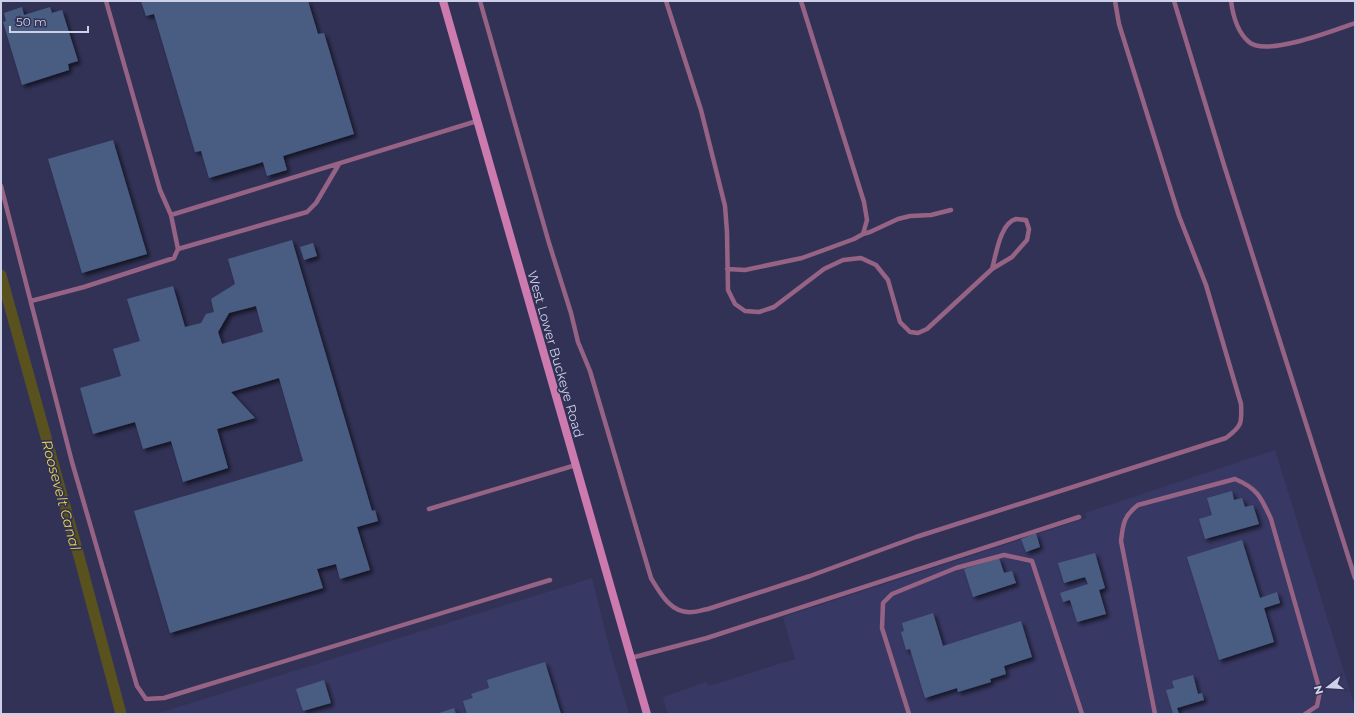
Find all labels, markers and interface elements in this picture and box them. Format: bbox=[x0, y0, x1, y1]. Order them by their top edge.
scale bar bbox=[10, 8, 88, 34]
text: 50 m bbox=[16, 14, 47, 29]
street label: West Lower Buckeye Road bbox=[524, 269, 588, 439]
water label: Roosevelt Canal bbox=[38, 438, 84, 552]
north arrow bbox=[1308, 667, 1348, 707]
text: N bbox=[1310, 684, 1326, 696]

